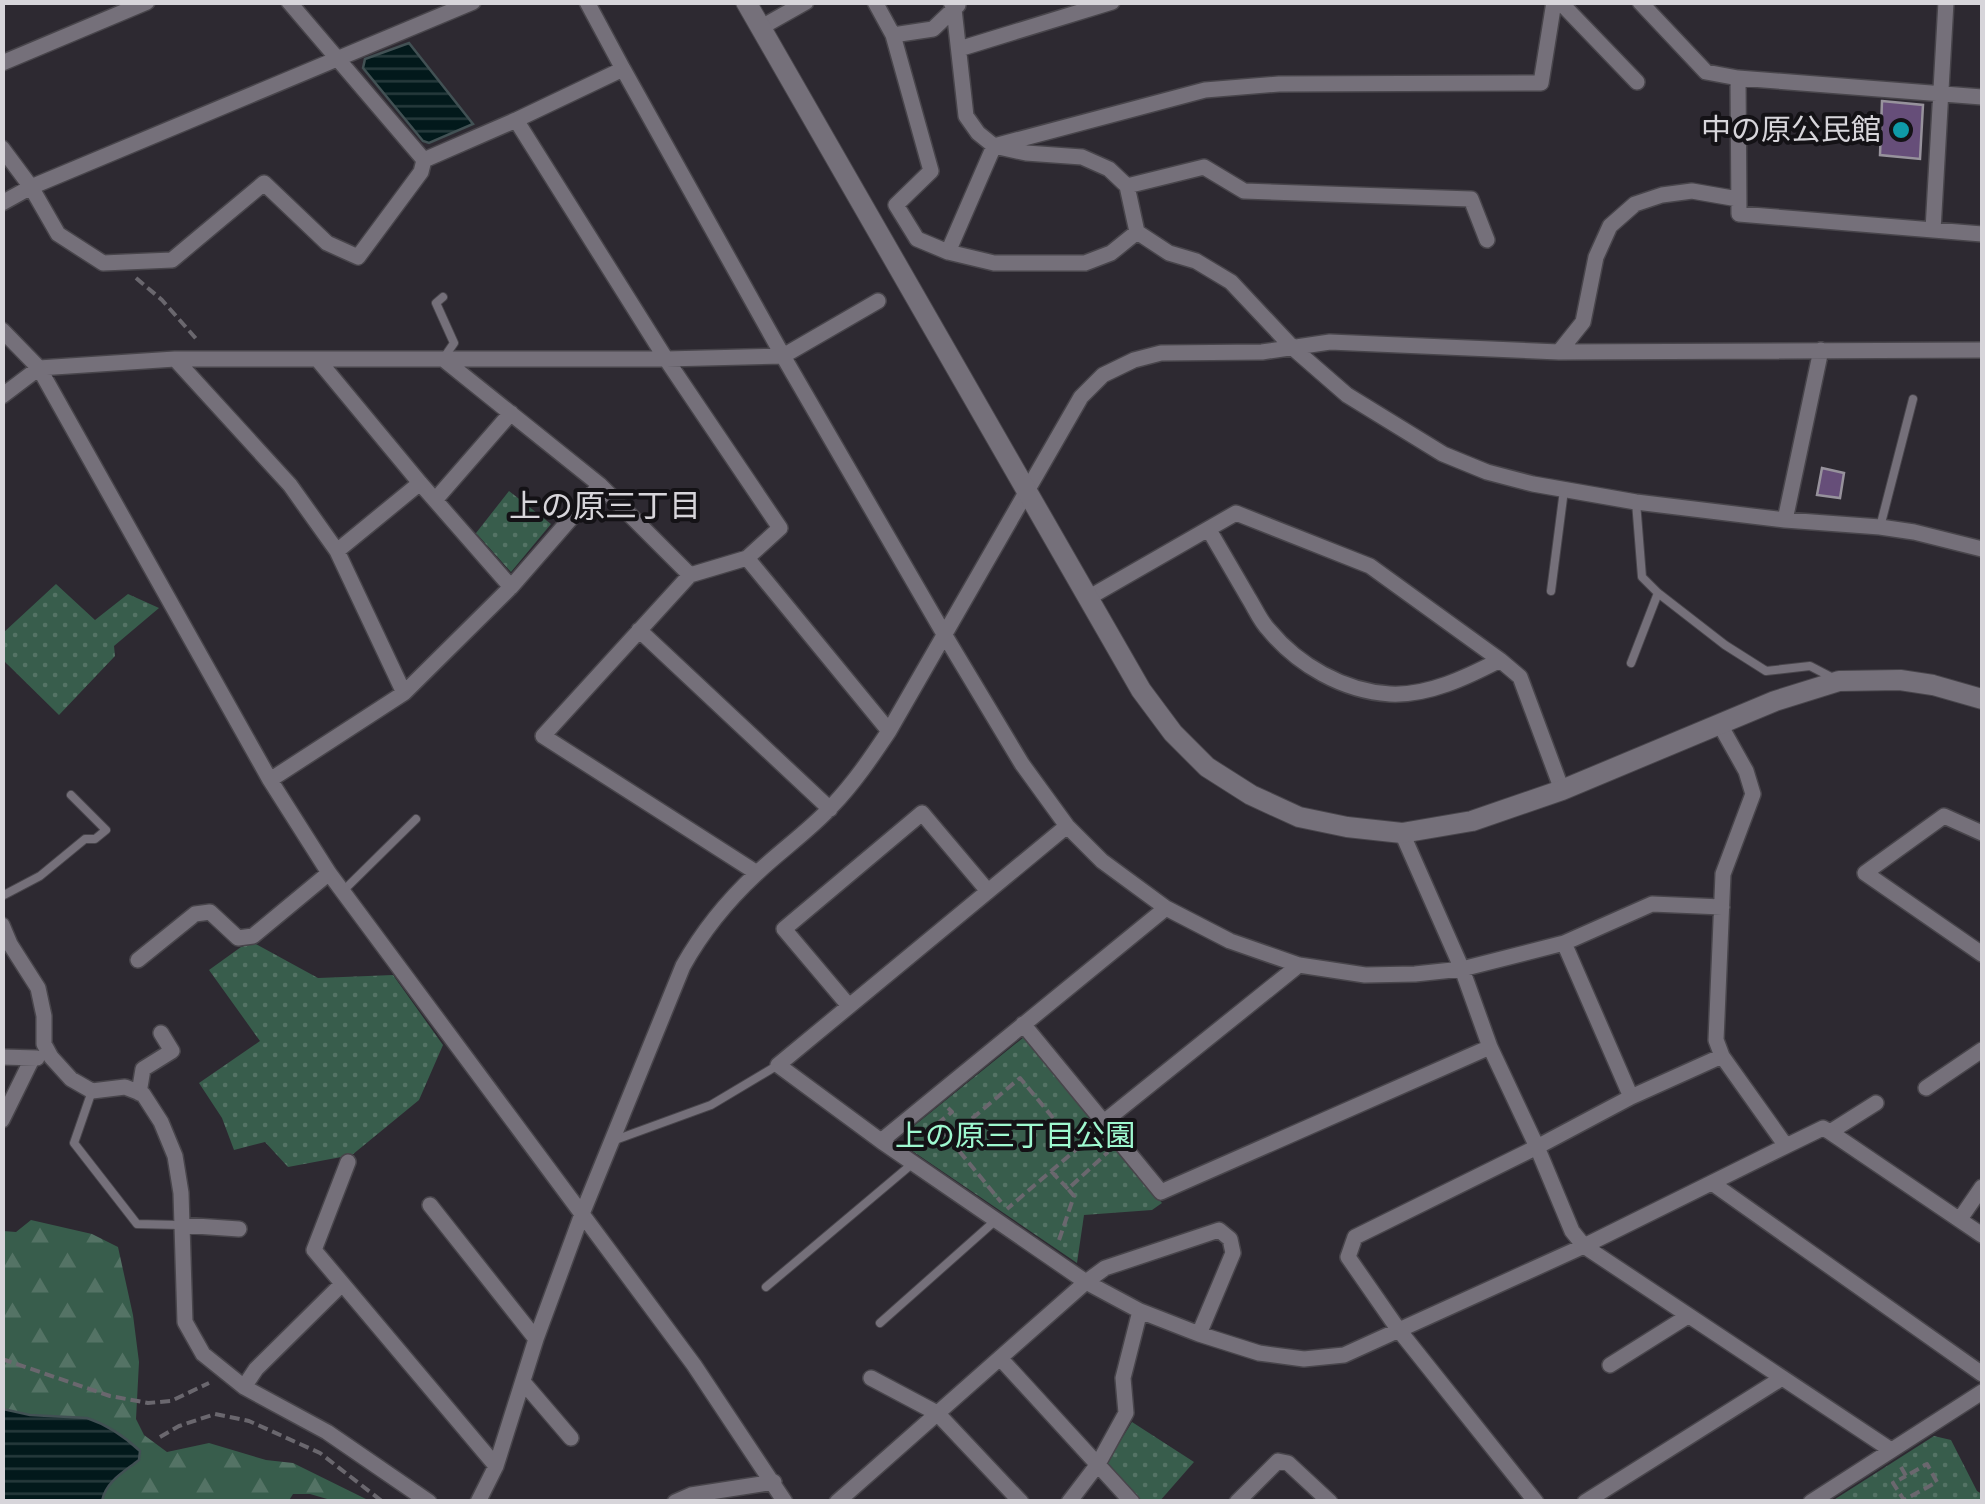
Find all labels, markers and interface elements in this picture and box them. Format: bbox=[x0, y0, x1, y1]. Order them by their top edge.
place label: 中の原公民館 bbox=[1701, 109, 1881, 152]
marker: 中の原公民館 bbox=[1890, 119, 1912, 141]
district label: 上の原三丁目 bbox=[509, 484, 701, 530]
park label: 上の原三丁目公園 bbox=[895, 1115, 1135, 1158]

